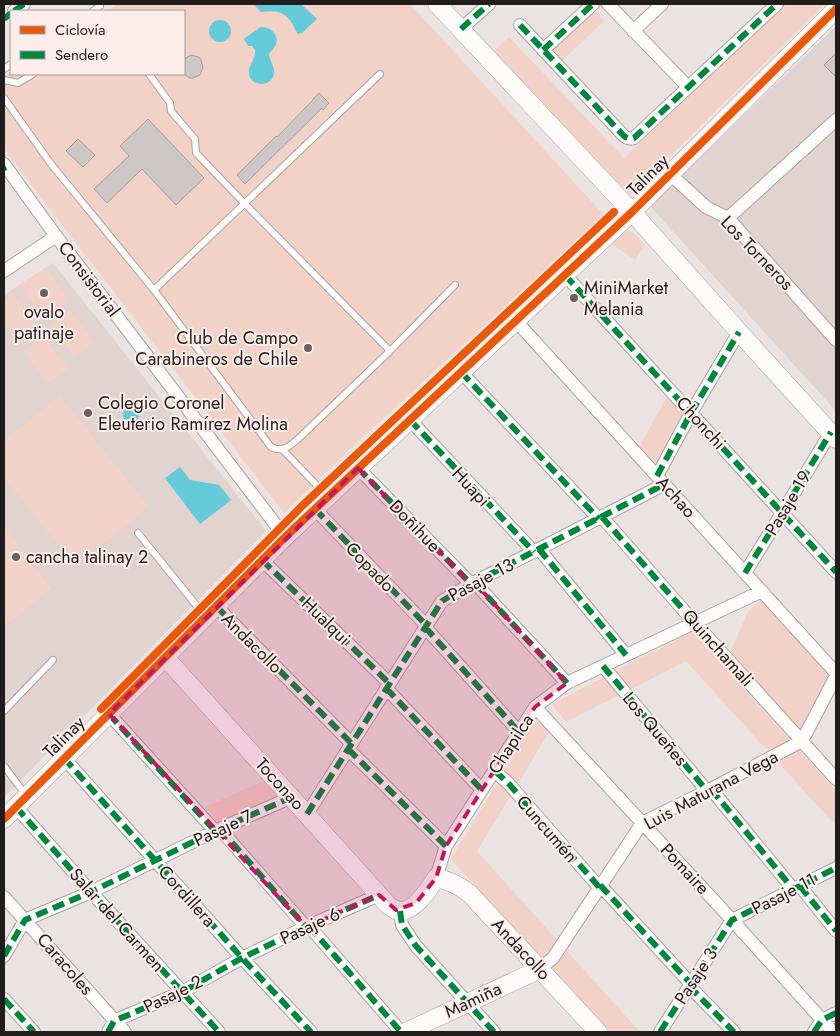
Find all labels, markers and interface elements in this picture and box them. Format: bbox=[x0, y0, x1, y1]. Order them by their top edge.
legend bbox=[10, 10, 185, 75]
text: Ciclovía bbox=[55, 19, 105, 41]
text: Sendero bbox=[55, 44, 108, 66]
street label: Talinay bbox=[621, 148, 675, 202]
street label: Los Torneros bbox=[715, 210, 799, 296]
street label: Consistorial bbox=[52, 236, 126, 322]
place label: MiniMarket Melania bbox=[584, 275, 669, 322]
marker: ovalo patinaje bbox=[38, 287, 50, 299]
marker: MiniMarket Melania bbox=[568, 292, 580, 304]
place label: ovalo patinaje bbox=[14, 299, 74, 346]
place label: Club de Campo Carabineros de Chile bbox=[135, 325, 298, 372]
marker: Club de Campo Carabineros de Chile bbox=[302, 342, 314, 354]
place label: Colegio Coronel Eleuterio Ramírez Molina bbox=[98, 390, 288, 437]
street label: Chonchi bbox=[670, 391, 732, 455]
marker: Colegio Coronel Eleuterio Ramírez Molina bbox=[82, 407, 94, 419]
street label: Huapi bbox=[446, 461, 496, 513]
street label: Pasaje 19 bbox=[758, 466, 818, 540]
street label: Achao bbox=[650, 470, 702, 524]
street label: Doñihue bbox=[383, 494, 447, 558]
street label: Copado bbox=[339, 536, 401, 598]
place label: cancha talinay 2 bbox=[26, 544, 148, 570]
marker: cancha talinay 2 bbox=[10, 551, 22, 563]
street label: Pasaje 13 bbox=[444, 552, 519, 608]
street label: Hualqui bbox=[296, 591, 356, 651]
street label: Quinchamali bbox=[676, 604, 760, 692]
street label: Andacollo bbox=[216, 607, 288, 679]
street label: Los Queñes bbox=[616, 686, 694, 772]
street label: Chapilca bbox=[482, 709, 540, 779]
street label: Talinay bbox=[37, 710, 91, 764]
street label: Luis Maturana Vega bbox=[639, 744, 783, 836]
street label: Toconao bbox=[249, 752, 311, 816]
street label: Cuncumén bbox=[510, 790, 584, 868]
street label: Pasaje 7 bbox=[189, 803, 257, 853]
street label: Pomaire bbox=[654, 838, 716, 900]
street label: Cordillera bbox=[152, 859, 222, 933]
street label: Salar del Carmen bbox=[63, 862, 171, 978]
street label: Pasaje 11 bbox=[747, 867, 821, 921]
street label: Pasaje 6 bbox=[276, 901, 344, 951]
street label: Andacollo bbox=[485, 912, 557, 986]
street label: Caracoles bbox=[31, 927, 99, 1001]
street label: Pasaje 3 bbox=[668, 942, 724, 1009]
street label: Pasaje 2 bbox=[139, 968, 207, 1020]
street label: Mamiña bbox=[440, 976, 506, 1024]

